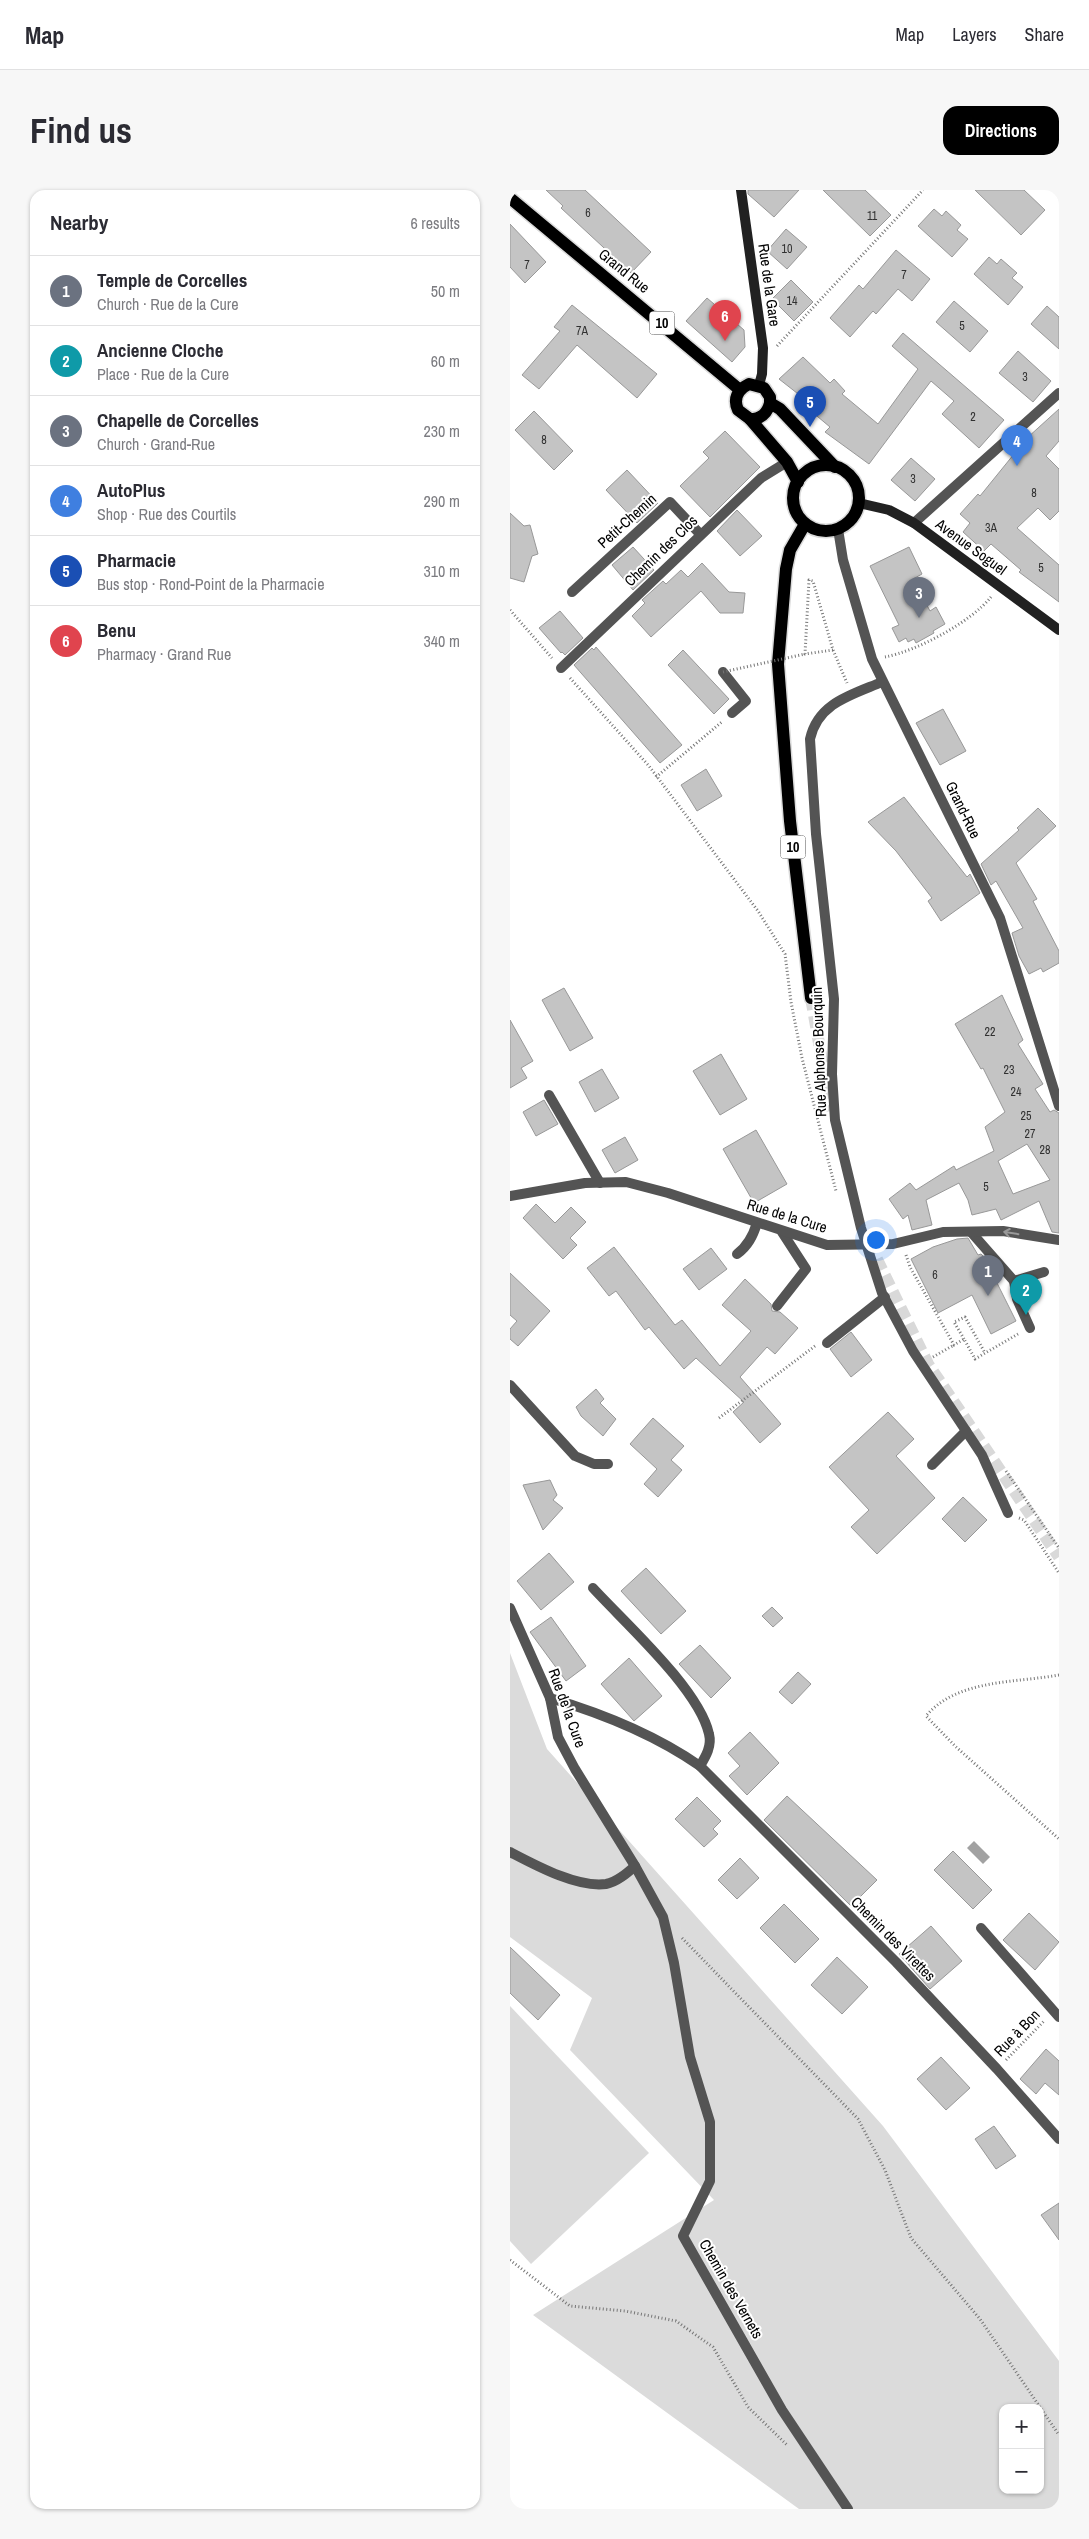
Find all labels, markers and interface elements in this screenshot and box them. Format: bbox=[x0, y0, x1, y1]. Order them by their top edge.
text: Map bbox=[25, 19, 64, 51]
text: Map bbox=[896, 22, 924, 47]
text: Layers bbox=[952, 22, 997, 47]
text: Share bbox=[1025, 22, 1064, 47]
button: Directions bbox=[943, 106, 1059, 155]
text: Find us bbox=[30, 107, 132, 154]
house number: 6 bbox=[585, 205, 591, 221]
text: Nearby bbox=[50, 208, 108, 237]
house number: 11 bbox=[867, 208, 878, 224]
text: 6 results bbox=[410, 212, 460, 234]
house number: 10 bbox=[782, 241, 792, 257]
street label: Rue de la Gare bbox=[753, 242, 786, 328]
street label: Grand Rue bbox=[594, 244, 654, 298]
house number: 7 bbox=[524, 257, 530, 273]
text: Temple de Corcelles bbox=[97, 267, 247, 293]
house number: 7 bbox=[901, 267, 907, 283]
text: 1 bbox=[62, 280, 70, 302]
text: 50 m bbox=[431, 280, 460, 302]
text: Church · Rue de la Cure bbox=[97, 293, 238, 315]
house number: 14 bbox=[787, 293, 798, 309]
pin: 6 bbox=[709, 300, 741, 341]
road number: 10 bbox=[650, 312, 674, 334]
house number: 5 bbox=[959, 318, 965, 334]
house number: 7A bbox=[576, 323, 588, 339]
text: Ancienne Cloche bbox=[97, 337, 223, 363]
text: 2 bbox=[62, 350, 70, 372]
text: 60 m bbox=[431, 350, 460, 372]
text: Place · Rue de la Cure bbox=[97, 363, 229, 385]
house number: 3 bbox=[1022, 369, 1028, 385]
pin: 5 bbox=[794, 386, 826, 427]
text: Chapelle de Corcelles bbox=[97, 407, 259, 433]
house number: 2 bbox=[970, 409, 976, 425]
text: 3 bbox=[62, 420, 70, 442]
text: 230 m bbox=[424, 420, 460, 442]
pin: 4 bbox=[1001, 425, 1033, 466]
house number: 8 bbox=[541, 432, 547, 448]
text: Church · Grand-Rue bbox=[97, 433, 215, 455]
house number: 3 bbox=[910, 471, 916, 487]
text: AutoPlus bbox=[97, 477, 165, 503]
house number: 8 bbox=[1031, 485, 1037, 501]
street label: Petit-Chemin bbox=[593, 489, 661, 553]
text: 4 bbox=[62, 490, 70, 512]
text: 290 m bbox=[424, 490, 460, 512]
text: Shop · Rue des Courtils bbox=[97, 503, 236, 525]
street label: Chemin des Clos bbox=[619, 510, 702, 591]
street label: Avenue Soguel bbox=[931, 513, 1011, 580]
house number: 3A bbox=[985, 520, 997, 536]
text: Pharmacie bbox=[97, 547, 176, 573]
text: 5 bbox=[62, 560, 70, 582]
text: 310 m bbox=[424, 560, 460, 582]
house number: 5 bbox=[1038, 560, 1044, 576]
text: Bus stop · Rond-Point de la Pharmacie bbox=[97, 573, 325, 595]
pin: 3 bbox=[903, 577, 935, 618]
text: Benu bbox=[97, 617, 136, 643]
text: 6 bbox=[62, 630, 70, 652]
text: 340 m bbox=[424, 630, 460, 652]
text: Pharmacy · Grand Rue bbox=[97, 643, 231, 665]
street label: Grand-Rue bbox=[941, 778, 986, 842]
road number: 10 bbox=[780, 836, 806, 859]
street label: Rue Alphonse Bourquin bbox=[806, 987, 831, 1117]
house number: 22 bbox=[985, 1024, 995, 1040]
house number: 23 bbox=[1004, 1062, 1014, 1078]
house number: 24 bbox=[1011, 1084, 1022, 1100]
house number: 25 bbox=[1021, 1108, 1032, 1124]
house number: 27 bbox=[1025, 1126, 1036, 1142]
house number: 28 bbox=[1040, 1142, 1050, 1158]
house number: 5 bbox=[983, 1179, 989, 1195]
street label: Rue de la Cure bbox=[745, 1193, 830, 1238]
your location bbox=[863, 1227, 889, 1253]
one-way arrow bbox=[1003, 1227, 1019, 1237]
pin: 1 bbox=[972, 1255, 1004, 1296]
house number: 6 bbox=[932, 1267, 938, 1283]
pin: 2 bbox=[1010, 1274, 1042, 1315]
street label: Rue de la Cure bbox=[543, 1665, 592, 1750]
street label: Chemin des Virettes bbox=[846, 1892, 940, 1986]
street label: Rue à Bon bbox=[989, 2004, 1044, 2061]
street label: Chemin des Vernets bbox=[694, 2235, 768, 2342]
map controls bbox=[999, 2404, 1044, 2494]
button: + bbox=[999, 2404, 1044, 2449]
button: − bbox=[999, 2449, 1044, 2494]

